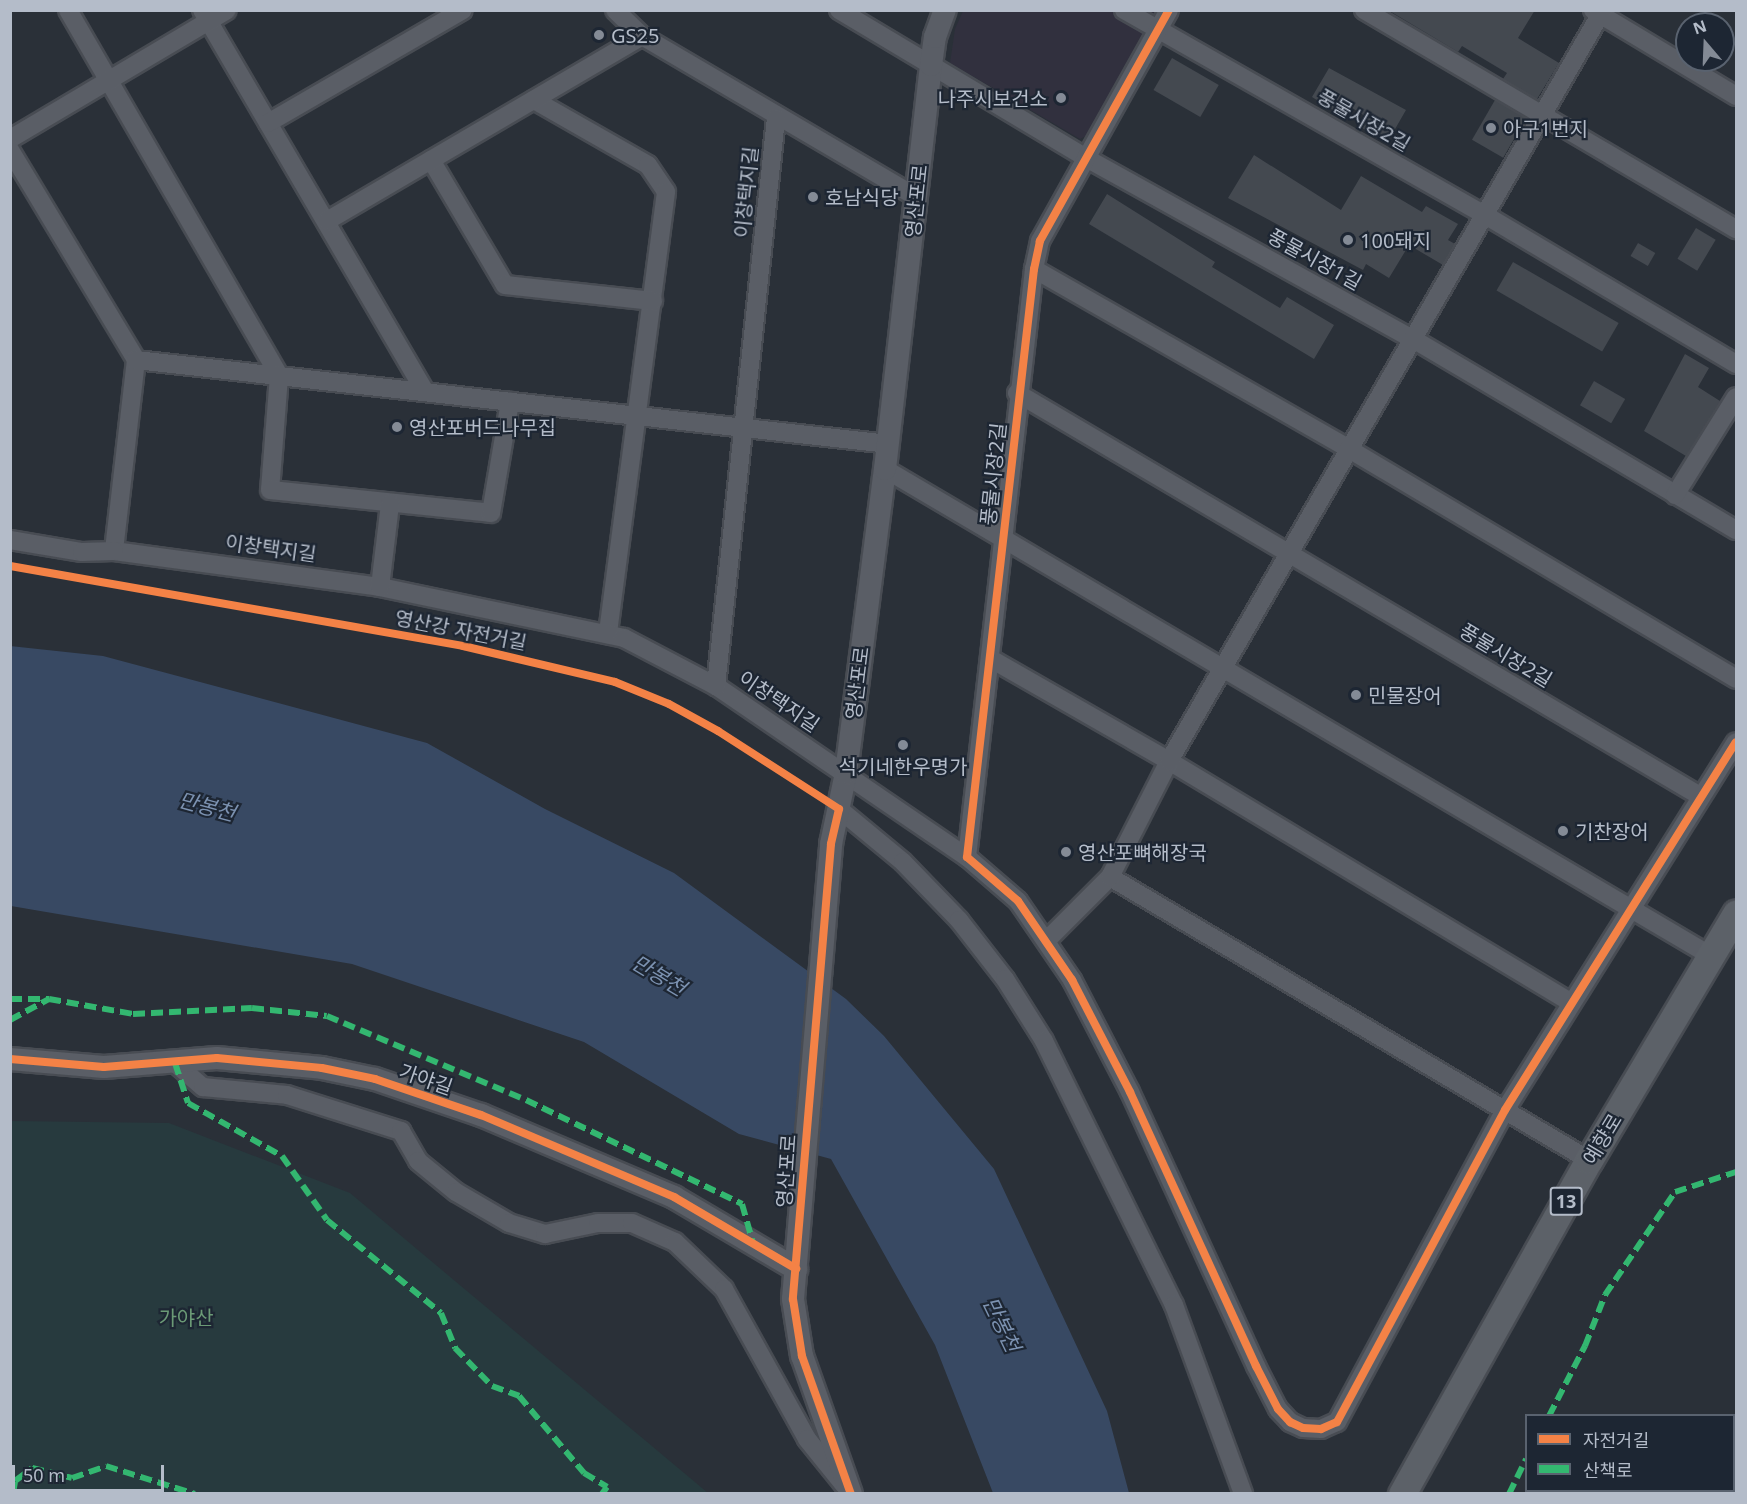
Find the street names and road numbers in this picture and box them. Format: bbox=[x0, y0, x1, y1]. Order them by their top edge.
street label: 풍물시장2길 bbox=[1313, 84, 1415, 156]
street label: 이창택지길 bbox=[729, 145, 763, 239]
street label: 영산포로 bbox=[900, 163, 932, 239]
street label: 풍물시장1길 bbox=[1264, 223, 1366, 295]
street label: 풍물시장2길 bbox=[976, 421, 1010, 527]
street label: 이창택지길 bbox=[224, 530, 318, 566]
street label: 영산강 자전거길 bbox=[393, 605, 529, 655]
street label: 풍물시장2길 bbox=[1455, 618, 1557, 692]
street label: 영산포로 bbox=[841, 645, 873, 721]
street label: 이창택지길 bbox=[734, 665, 824, 737]
street label: 가야길 bbox=[396, 1059, 456, 1099]
street label: 예향로 bbox=[1577, 1109, 1627, 1169]
street label: 영산포로 bbox=[771, 1133, 801, 1209]
road number: 13 bbox=[1550, 1186, 1582, 1216]

